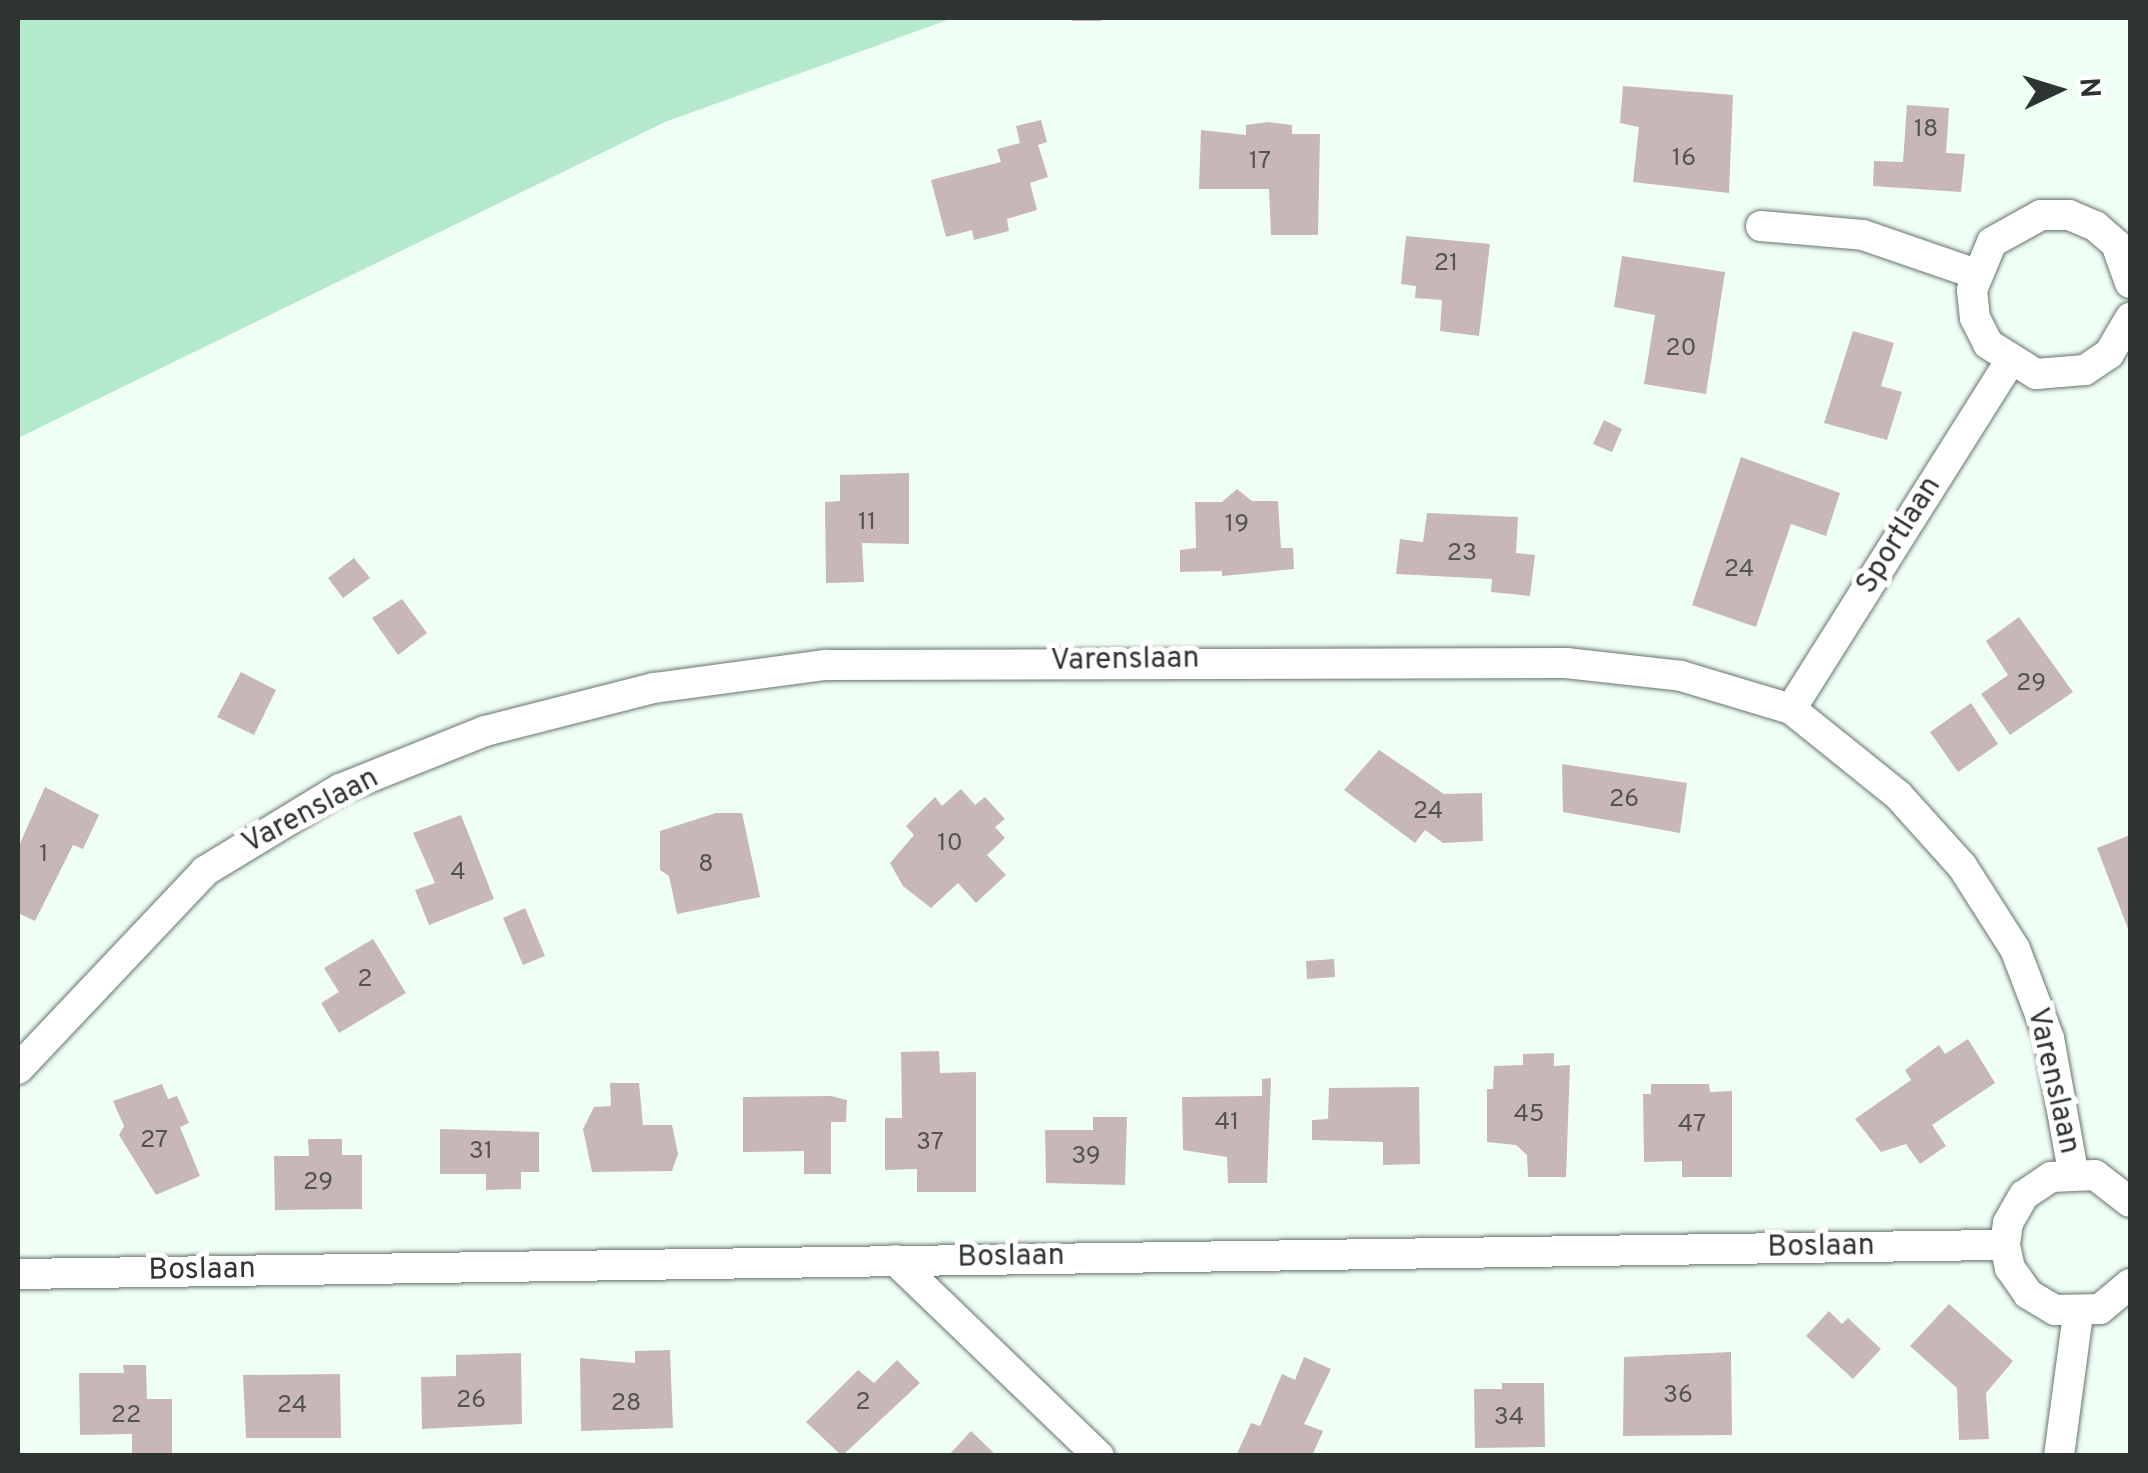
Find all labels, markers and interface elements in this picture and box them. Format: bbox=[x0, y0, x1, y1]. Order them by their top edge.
north arrow bbox=[2008, 40, 2108, 140]
text: N bbox=[2069, 77, 2107, 99]
house number: 18 bbox=[1914, 115, 1938, 145]
house number: 16 bbox=[1672, 144, 1696, 174]
house number: 17 bbox=[1249, 147, 1271, 177]
house number: 21 bbox=[1434, 249, 1458, 279]
house number: 20 bbox=[1665, 334, 1697, 364]
street label: Sportlaan bbox=[1850, 471, 1950, 601]
house number: 11 bbox=[858, 508, 876, 538]
house number: 19 bbox=[1225, 510, 1249, 540]
house number: 23 bbox=[1447, 539, 1477, 569]
house number: 24 bbox=[1724, 555, 1754, 585]
street label: Varenslaan bbox=[1050, 642, 1200, 680]
house number: 29 bbox=[2016, 669, 2046, 699]
street label: Varenslaan bbox=[237, 761, 385, 863]
house number: 26 bbox=[1609, 785, 1639, 815]
house number: 24 bbox=[1413, 797, 1443, 827]
house number: 10 bbox=[937, 829, 963, 859]
house number: 1 bbox=[39, 840, 49, 870]
house number: 8 bbox=[698, 850, 714, 880]
house number: 4 bbox=[450, 858, 466, 888]
house number: 2 bbox=[357, 965, 373, 995]
street label: Varenslaan bbox=[2018, 1004, 2086, 1158]
house number: 45 bbox=[1513, 1100, 1545, 1130]
house number: 41 bbox=[1215, 1108, 1239, 1138]
house number: 47 bbox=[1678, 1110, 1706, 1140]
house number: 27 bbox=[140, 1126, 168, 1156]
house number: 37 bbox=[916, 1128, 944, 1158]
house number: 31 bbox=[469, 1137, 493, 1167]
house number: 39 bbox=[1071, 1142, 1101, 1172]
house number: 29 bbox=[303, 1168, 333, 1198]
street label: Boslaan bbox=[1767, 1229, 1875, 1267]
street label: Boslaan bbox=[957, 1239, 1065, 1277]
street label: Boslaan bbox=[148, 1252, 256, 1290]
house number: 36 bbox=[1663, 1381, 1693, 1411]
house number: 26 bbox=[456, 1386, 486, 1416]
house number: 2 bbox=[855, 1388, 871, 1418]
house number: 28 bbox=[611, 1389, 641, 1419]
house number: 24 bbox=[277, 1391, 307, 1421]
house number: 22 bbox=[111, 1401, 141, 1431]
house number: 34 bbox=[1494, 1403, 1524, 1433]

